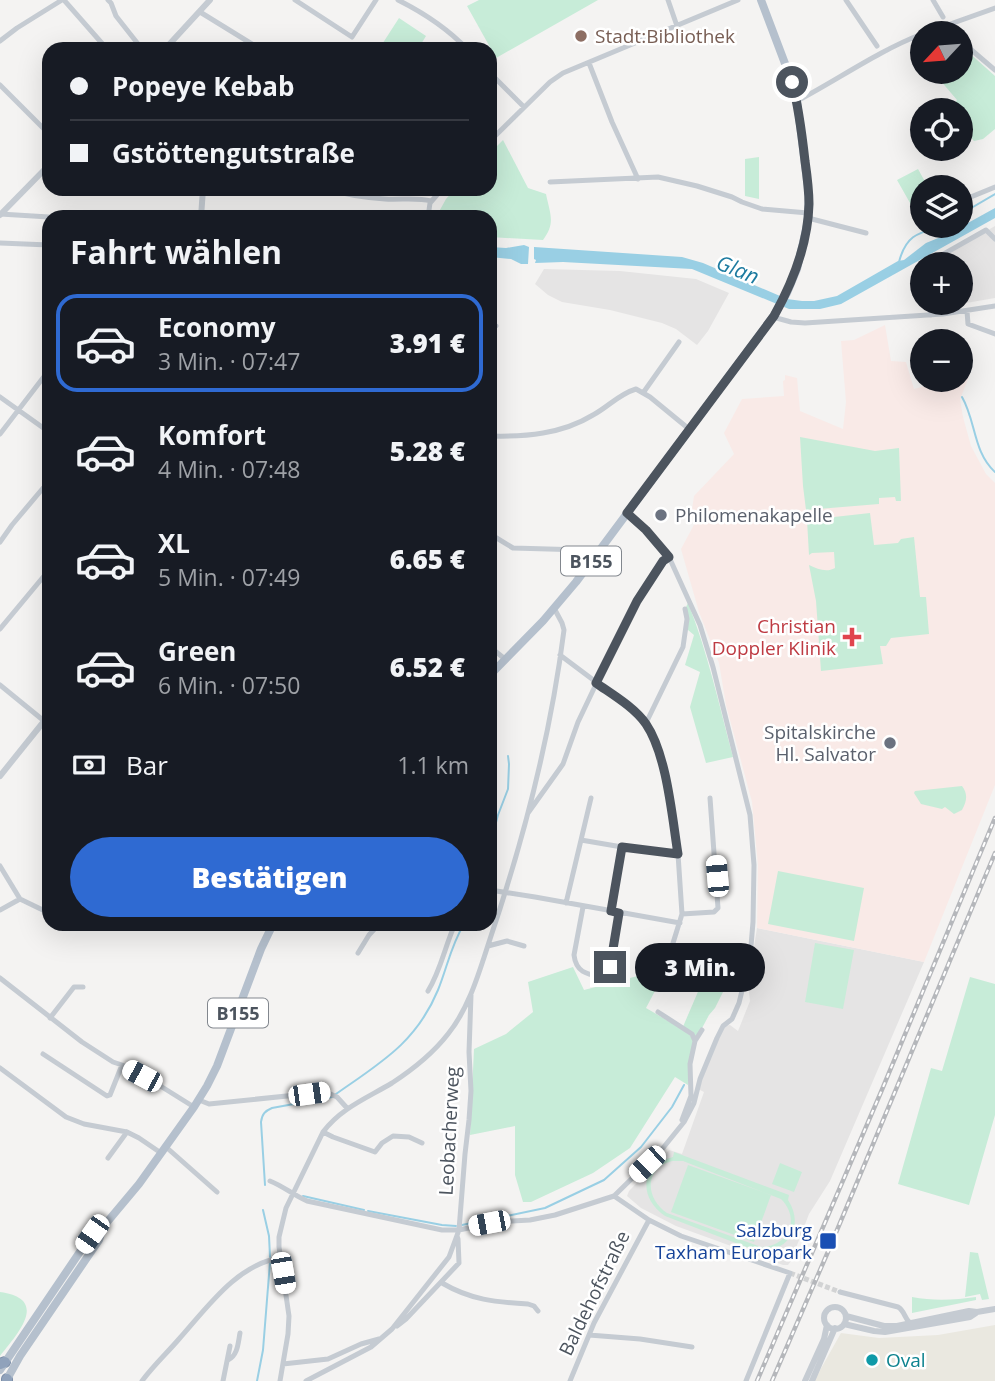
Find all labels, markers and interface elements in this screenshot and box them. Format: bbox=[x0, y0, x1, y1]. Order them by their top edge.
north arrow bbox=[910, 21, 973, 84]
map controls bbox=[910, 21, 973, 392]
place label: Stadt:Bibliothek bbox=[595, 23, 735, 49]
marker: Stadt:Bibliothek bbox=[573, 28, 589, 44]
route start bbox=[776, 66, 808, 98]
text: Popeye Kebab bbox=[112, 68, 294, 104]
button: locate bbox=[910, 98, 973, 161]
text: Gstöttengutstraße bbox=[112, 135, 355, 171]
button: layers bbox=[910, 175, 973, 238]
text: Fahrt wählen bbox=[70, 230, 282, 273]
water label: Glan bbox=[713, 248, 763, 290]
button: + bbox=[910, 252, 973, 315]
text: Economy bbox=[158, 309, 276, 345]
icon: car bbox=[74, 312, 137, 375]
text: 3.91 € bbox=[390, 325, 465, 361]
button: − bbox=[910, 329, 973, 392]
text: 3 Min. · 07:47 bbox=[158, 345, 300, 377]
text: Komfort bbox=[158, 417, 266, 453]
icon: car bbox=[74, 420, 137, 483]
text: 5.28 € bbox=[390, 433, 465, 469]
text: 4 Min. · 07:48 bbox=[158, 453, 300, 485]
place label: Philomenakapelle bbox=[675, 502, 833, 528]
marker: Philomenakapelle bbox=[653, 507, 669, 523]
text: XL bbox=[158, 525, 190, 561]
icon: car bbox=[74, 528, 137, 591]
text: 6.65 € bbox=[390, 541, 465, 577]
road number: B155 bbox=[561, 546, 621, 576]
text: 5 Min. · 07:49 bbox=[158, 561, 300, 593]
place label: Christian Doppler Klinik bbox=[712, 613, 836, 661]
marker: Christian Doppler Klinik bbox=[842, 627, 862, 647]
text: Green bbox=[158, 633, 236, 669]
icon: car bbox=[74, 636, 137, 699]
text: 6.52 € bbox=[390, 649, 465, 685]
text: 6 Min. · 07:50 bbox=[158, 669, 300, 701]
place label: Spitalskirche Hl. Salvator bbox=[764, 719, 876, 767]
marker: Spitalskirche Hl. Salvator bbox=[882, 735, 898, 751]
icon: cash bbox=[70, 746, 108, 784]
text: Bar bbox=[126, 747, 168, 783]
text: 1.1 km bbox=[397, 749, 469, 781]
button: Bestätigen bbox=[70, 837, 469, 917]
car bbox=[705, 854, 730, 898]
callout: 3 Min. bbox=[634, 942, 764, 992]
route end bbox=[594, 951, 626, 983]
text: 3 Min. bbox=[664, 951, 736, 983]
road number: B155 bbox=[208, 998, 268, 1028]
car bbox=[119, 1057, 166, 1095]
street label: Leobacherweg bbox=[433, 1066, 465, 1196]
car bbox=[287, 1081, 332, 1107]
car bbox=[625, 1142, 670, 1186]
car bbox=[467, 1209, 512, 1237]
car bbox=[72, 1211, 113, 1257]
place label: Salzburg Taxham Europark bbox=[655, 1217, 812, 1265]
street label: Baldehofstraße bbox=[552, 1226, 636, 1360]
marker: Salzburg Taxham Europark bbox=[818, 1231, 838, 1251]
car bbox=[270, 1250, 297, 1296]
place label: Oval bbox=[886, 1347, 926, 1373]
marker: Oval bbox=[864, 1352, 880, 1368]

